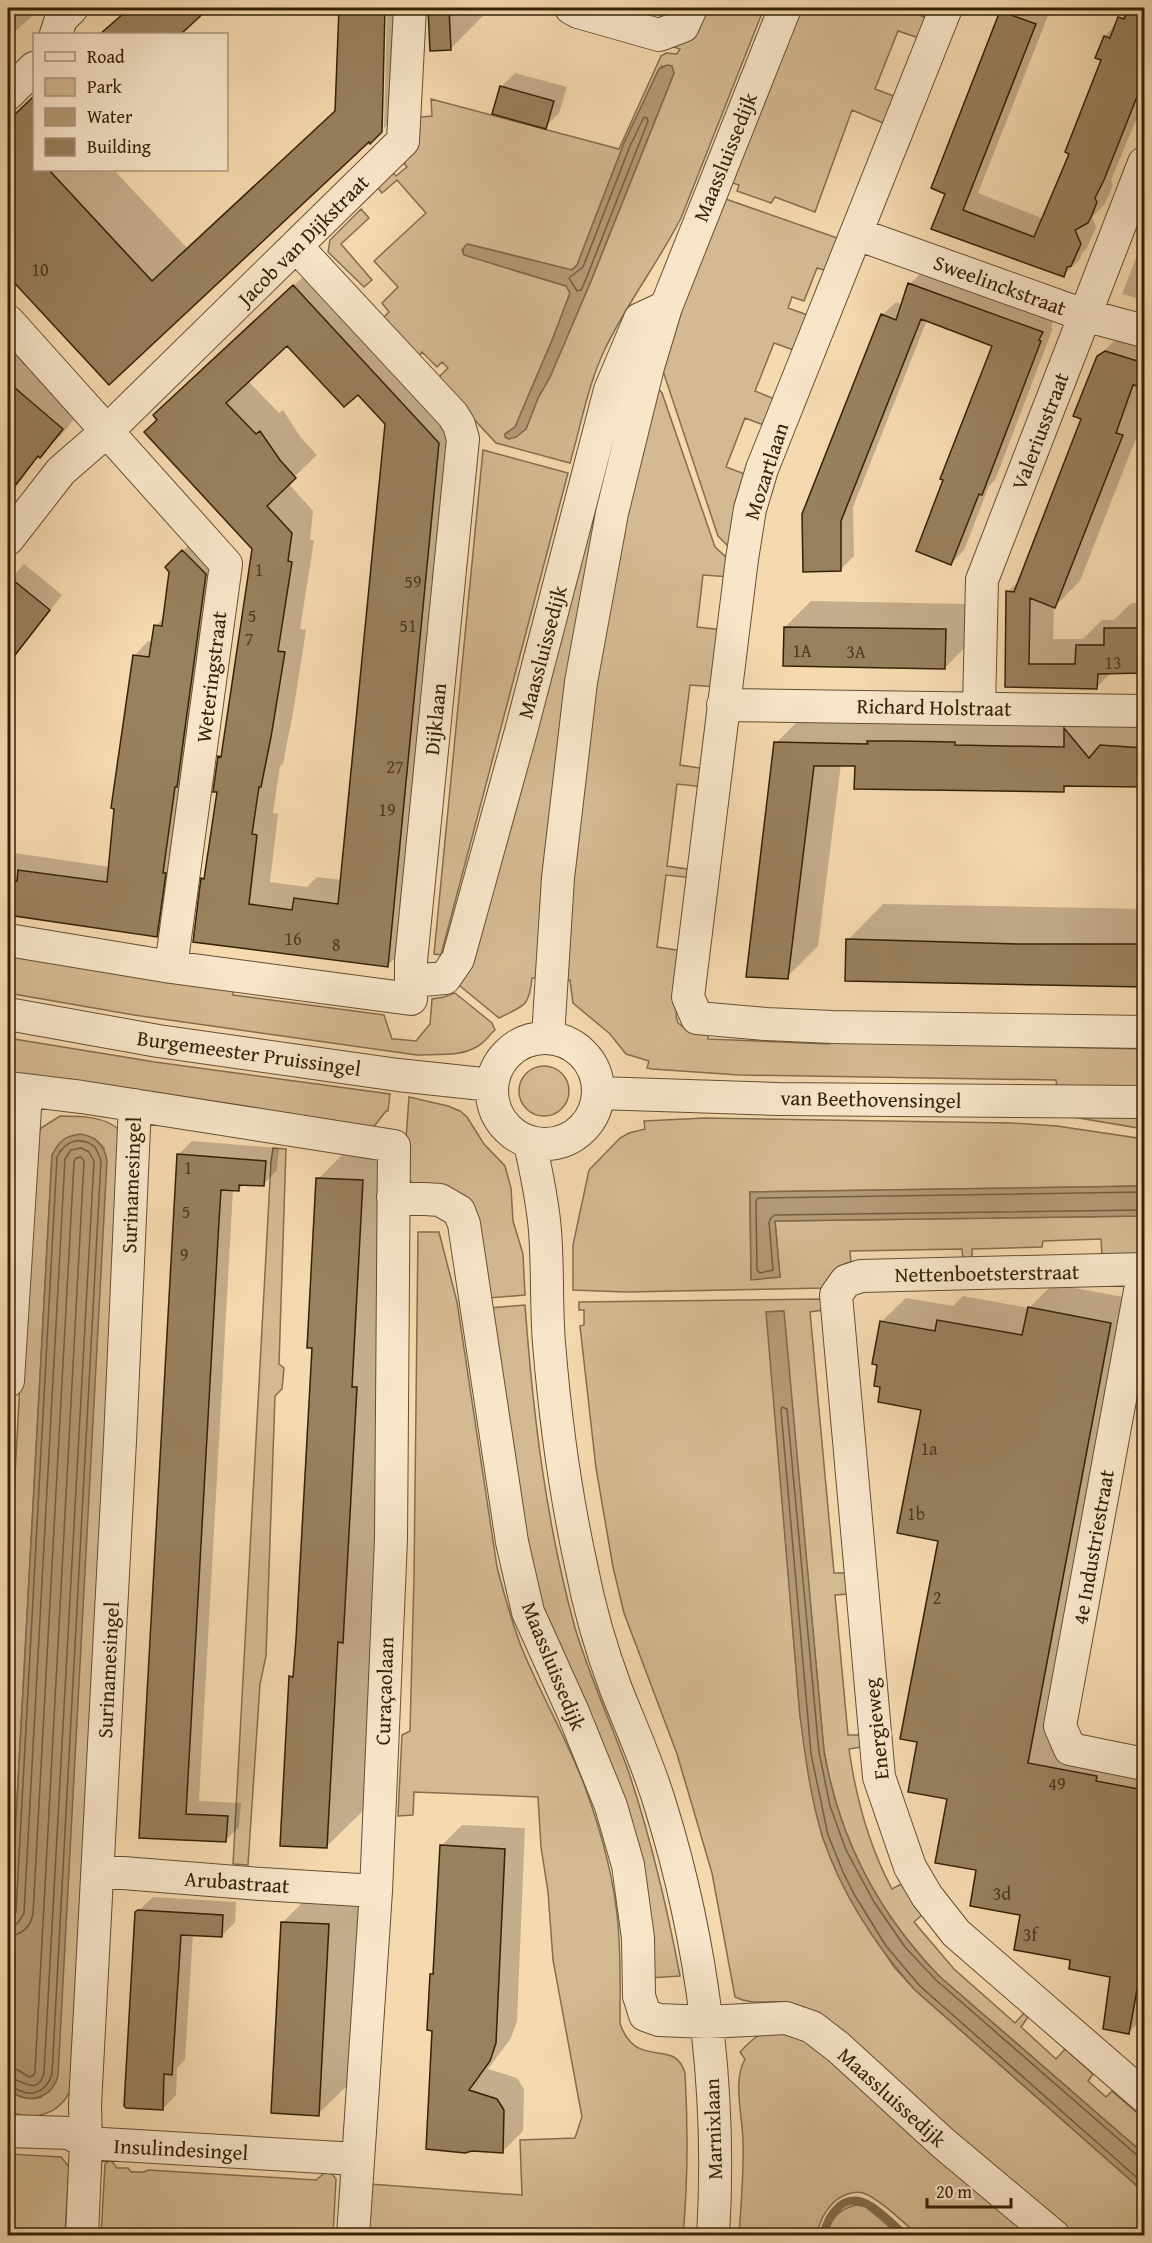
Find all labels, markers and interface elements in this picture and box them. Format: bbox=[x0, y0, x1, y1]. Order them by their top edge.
legend bbox=[33, 33, 228, 171]
text: Road bbox=[87, 43, 125, 70]
text: Park bbox=[87, 73, 123, 100]
street label: Maassluissedijk bbox=[685, 87, 765, 226]
text: Water bbox=[87, 103, 133, 130]
text: Building bbox=[87, 133, 151, 160]
street label: Jacob van Dijkstraat bbox=[228, 167, 376, 315]
street label: Sweelinckstraat bbox=[929, 247, 1071, 324]
house number: 10 bbox=[31, 256, 49, 283]
street label: Valeriusstraat bbox=[1003, 367, 1077, 494]
street label: Mozartlaan bbox=[736, 418, 796, 524]
house number: 1 bbox=[255, 556, 263, 583]
house number: 59 bbox=[404, 568, 422, 595]
street label: Maassluissedijk bbox=[509, 582, 575, 722]
house number: 5 bbox=[248, 602, 256, 629]
street label: Weteringstraat bbox=[188, 609, 235, 745]
house number: 51 bbox=[399, 612, 417, 639]
house number: 7 bbox=[245, 625, 253, 652]
house number: 1A bbox=[792, 637, 812, 664]
house number: 3A bbox=[846, 638, 866, 665]
house number: 13 bbox=[1104, 649, 1122, 676]
street label: Dijklaan bbox=[416, 681, 454, 757]
street label: Richard Holstraat bbox=[856, 690, 1012, 724]
house number: 27 bbox=[386, 753, 404, 780]
house number: 19 bbox=[378, 796, 396, 823]
house number: 16 bbox=[284, 925, 302, 952]
house number: 8 bbox=[332, 931, 340, 958]
street label: Burgemeester Pruissingel bbox=[135, 1022, 363, 1084]
street label: van Beethovensingel bbox=[780, 1082, 962, 1116]
street label: Surinamesingel bbox=[113, 1116, 149, 1254]
house number: 1 bbox=[184, 1154, 192, 1181]
house number: 5 bbox=[182, 1198, 190, 1225]
house number: 9 bbox=[180, 1241, 188, 1268]
street label: Nettenboetsterstraat bbox=[894, 1256, 1080, 1290]
house number: 1a bbox=[920, 1435, 938, 1462]
street label: 4e Industriestraat bbox=[1064, 1466, 1122, 1627]
house number: 1b bbox=[907, 1500, 925, 1527]
house number: 2 bbox=[933, 1584, 941, 1611]
street label: Maassluissedijk bbox=[514, 1597, 594, 1736]
street label: Surinamesingel bbox=[89, 1601, 127, 1739]
street label: Curaçaolaan bbox=[367, 1636, 401, 1746]
street label: Energieweg bbox=[855, 1676, 897, 1781]
house number: 49 bbox=[1048, 1770, 1066, 1797]
street label: Arubastraat bbox=[184, 1863, 291, 1901]
house number: 3d bbox=[993, 1880, 1012, 1907]
house number: 3f bbox=[1023, 1921, 1039, 1948]
street label: Maassluissedijk bbox=[831, 2040, 953, 2155]
street label: Marnixlaan bbox=[696, 2077, 730, 2180]
street label: Insulindesingel bbox=[113, 2130, 249, 2168]
scale bar bbox=[927, 2171, 1011, 2209]
text: 20 m bbox=[936, 2178, 972, 2205]

